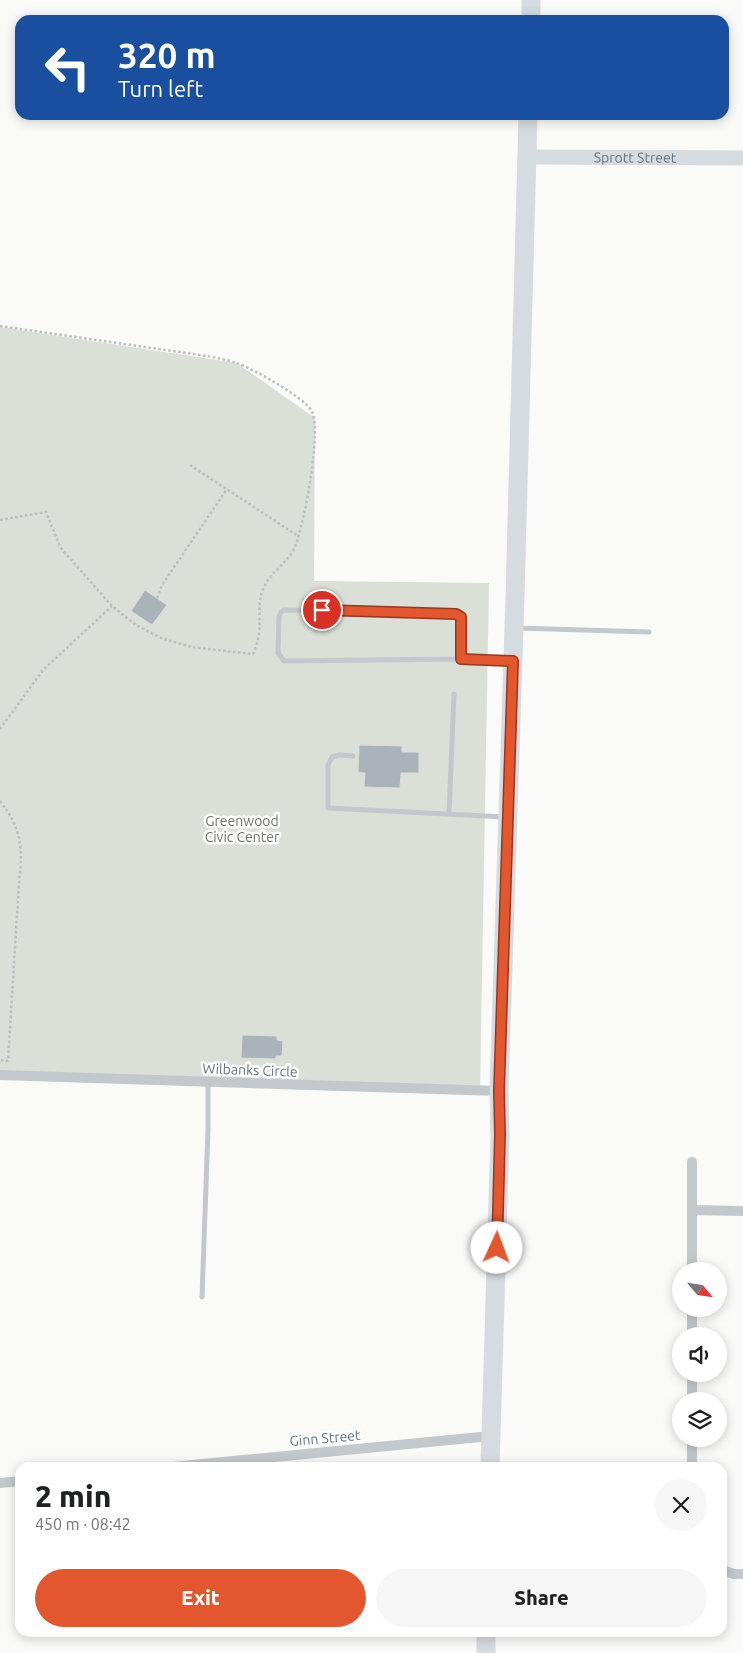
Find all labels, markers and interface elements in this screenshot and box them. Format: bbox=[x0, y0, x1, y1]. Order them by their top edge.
icon: left bbox=[35, 35, 100, 100]
text: 320 m bbox=[118, 35, 216, 75]
text: Turn left bbox=[118, 76, 203, 101]
street label: Sprott Street bbox=[594, 149, 677, 166]
pin bbox=[301, 589, 343, 631]
icon: arrive bbox=[308, 596, 336, 624]
park label: Greenwood Civic Center bbox=[205, 813, 280, 845]
street label: Wilbanks Circle bbox=[202, 1060, 298, 1080]
position arrow bbox=[470, 1221, 522, 1273]
north arrow bbox=[672, 1262, 728, 1318]
map controls bbox=[672, 1262, 727, 1447]
button: sound bbox=[672, 1327, 727, 1382]
button: layers bbox=[672, 1392, 727, 1447]
street label: Ginn Street bbox=[289, 1427, 362, 1449]
text: 2 min bbox=[35, 1479, 111, 1513]
button: close bbox=[655, 1479, 707, 1531]
text: 450 m · 08:42 bbox=[35, 1515, 131, 1533]
button: Exit bbox=[35, 1569, 366, 1627]
button: Share bbox=[376, 1569, 707, 1627]

